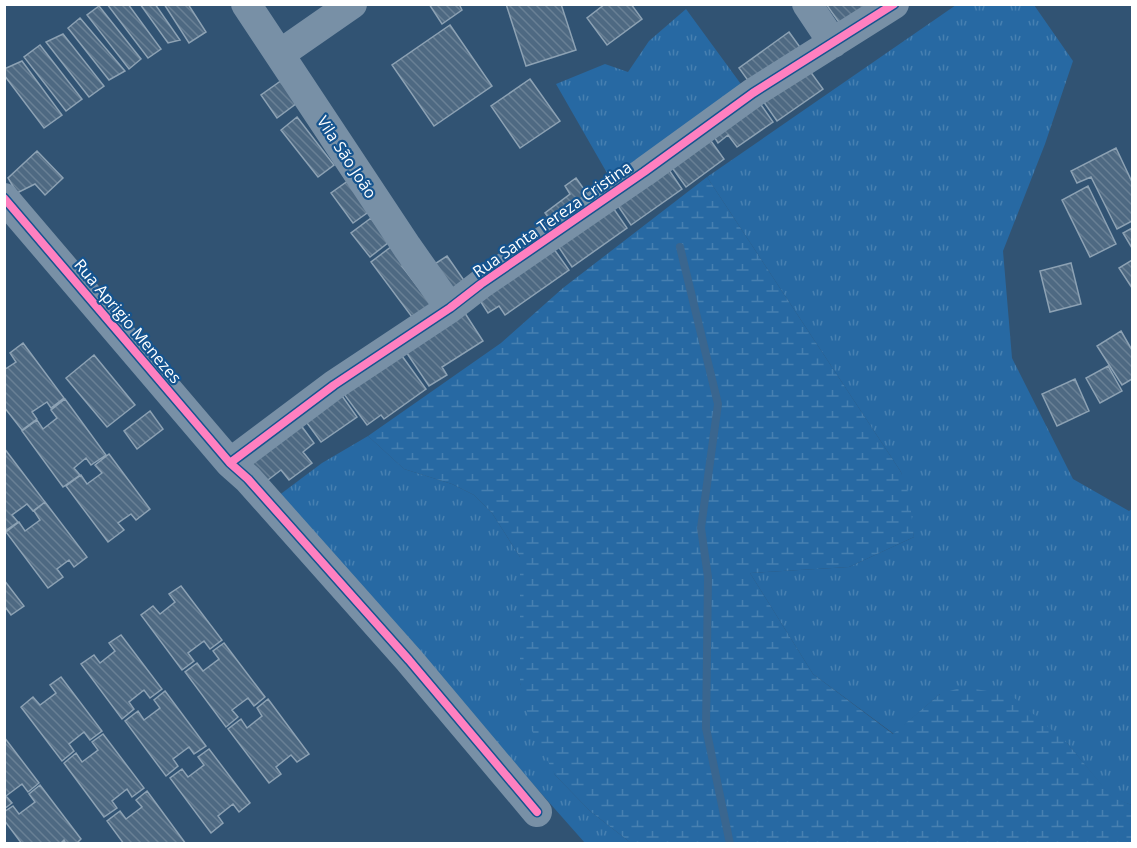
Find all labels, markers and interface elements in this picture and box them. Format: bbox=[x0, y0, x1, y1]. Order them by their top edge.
street label: Vila São João bbox=[312, 111, 382, 203]
street label: Rua Santa Tereza Cristina bbox=[468, 156, 636, 282]
street label: Rua Aprigio Menezes bbox=[69, 254, 187, 388]

